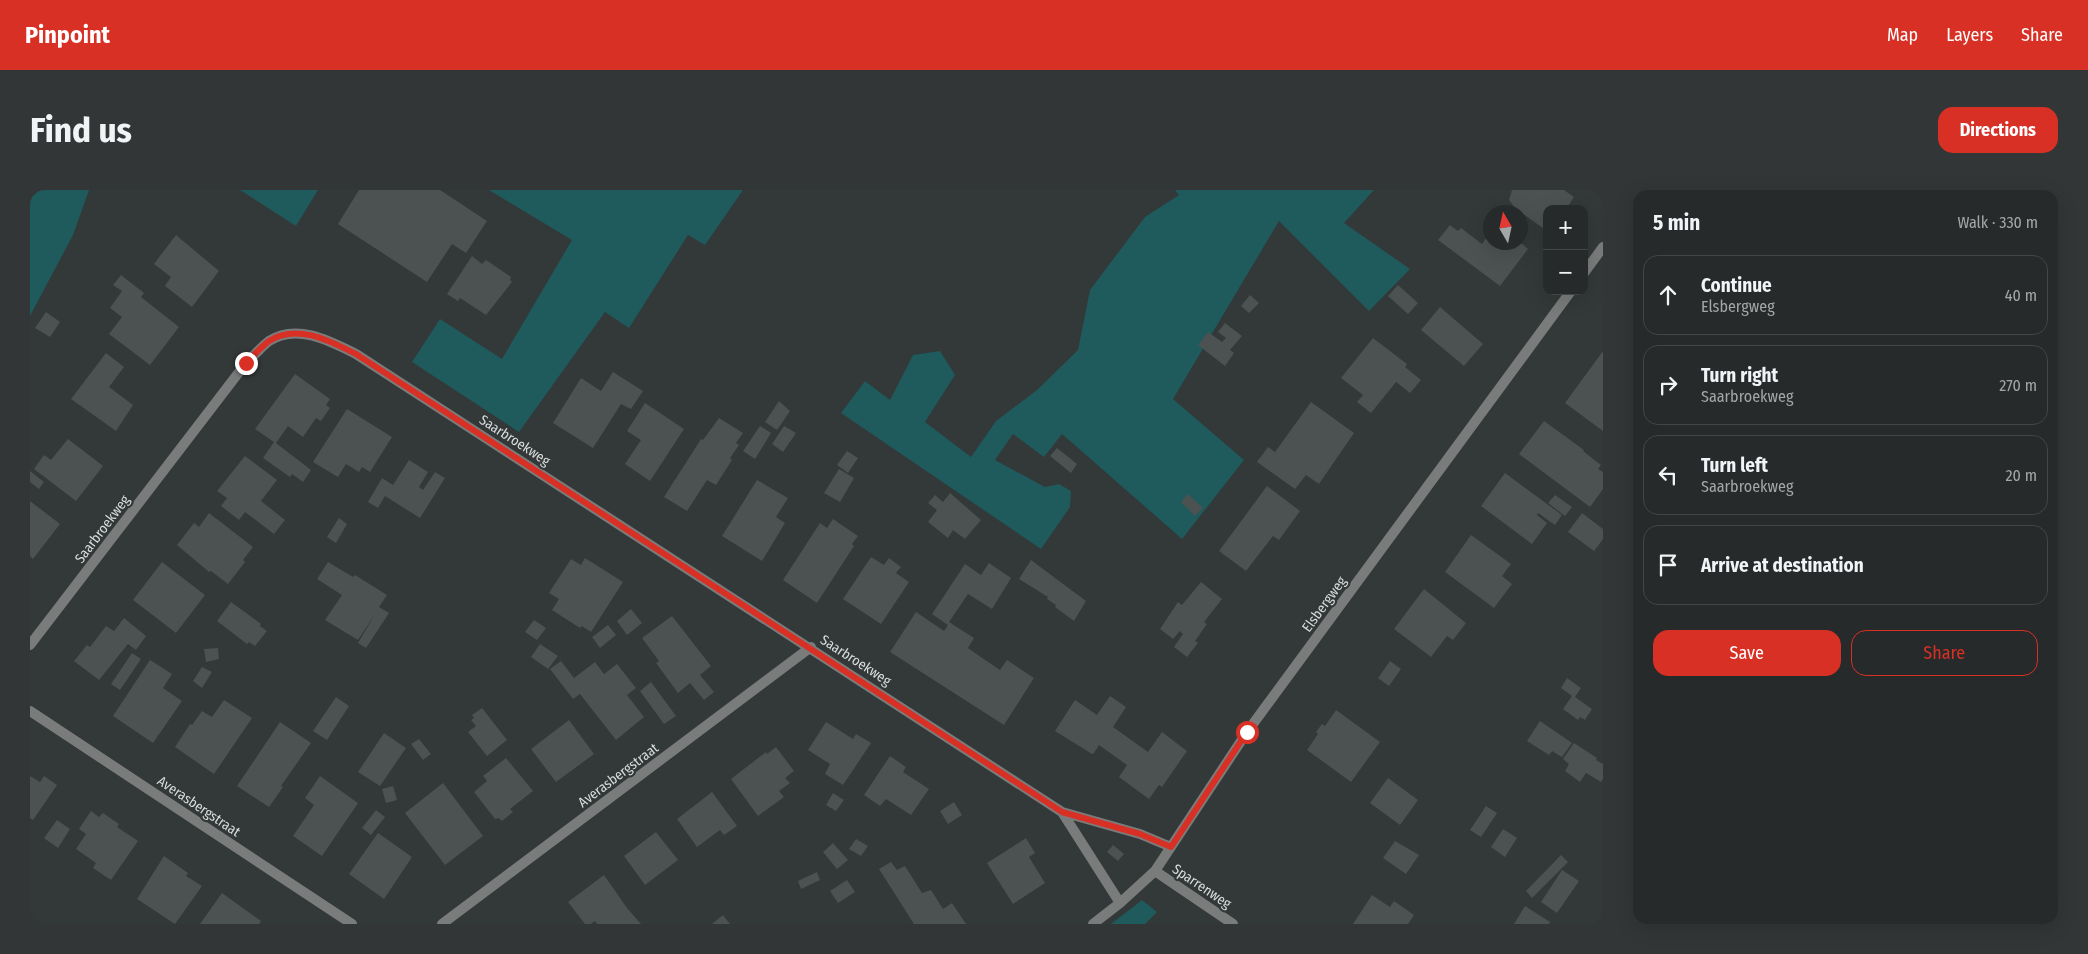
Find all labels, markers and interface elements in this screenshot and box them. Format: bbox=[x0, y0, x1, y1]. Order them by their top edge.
text: Pinpoint bbox=[25, 21, 110, 49]
text: Map bbox=[1887, 24, 1918, 46]
text: Layers bbox=[1946, 24, 1993, 46]
text: Share bbox=[2021, 24, 2063, 46]
button: Directions bbox=[1938, 107, 2058, 153]
text: Find us bbox=[30, 109, 132, 151]
north arrow bbox=[1483, 205, 1528, 250]
map controls bbox=[1543, 205, 1588, 295]
button: + bbox=[1543, 205, 1588, 250]
text: 5 min bbox=[1653, 210, 1700, 236]
text: Walk · 330 m bbox=[1957, 213, 2038, 232]
button: − bbox=[1543, 250, 1588, 295]
text: Continue bbox=[1701, 274, 1772, 297]
icon: ahead bbox=[1654, 281, 1682, 309]
text: 40 m bbox=[2005, 286, 2037, 305]
text: Elsbergweg bbox=[1701, 297, 1775, 316]
route end bbox=[235, 352, 258, 375]
text: Turn right bbox=[1701, 364, 1778, 387]
icon: right bbox=[1654, 371, 1682, 399]
text: 270 m bbox=[1999, 376, 2037, 395]
text: Saarbroekweg bbox=[1701, 387, 1793, 406]
street label: Saarbroekweg bbox=[476, 411, 554, 470]
text: Turn left bbox=[1701, 454, 1768, 477]
icon: left bbox=[1654, 461, 1682, 489]
text: 20 m bbox=[2006, 466, 2037, 485]
text: Saarbroekweg bbox=[1701, 477, 1793, 496]
street label: Saarbroekweg bbox=[71, 492, 134, 567]
icon: arrive bbox=[1654, 551, 1682, 579]
text: Arrive at destination bbox=[1701, 554, 1864, 577]
street label: Elsbergweg bbox=[1299, 573, 1350, 635]
button: Save bbox=[1653, 630, 1841, 676]
button: Share bbox=[1851, 630, 2038, 676]
street label: Saarbroekweg bbox=[817, 631, 895, 690]
route start bbox=[1236, 721, 1259, 744]
street label: Averasbergstraat bbox=[575, 739, 662, 811]
street label: Averasbergstraat bbox=[154, 772, 244, 841]
street label: Sparrenweg bbox=[1169, 861, 1235, 913]

